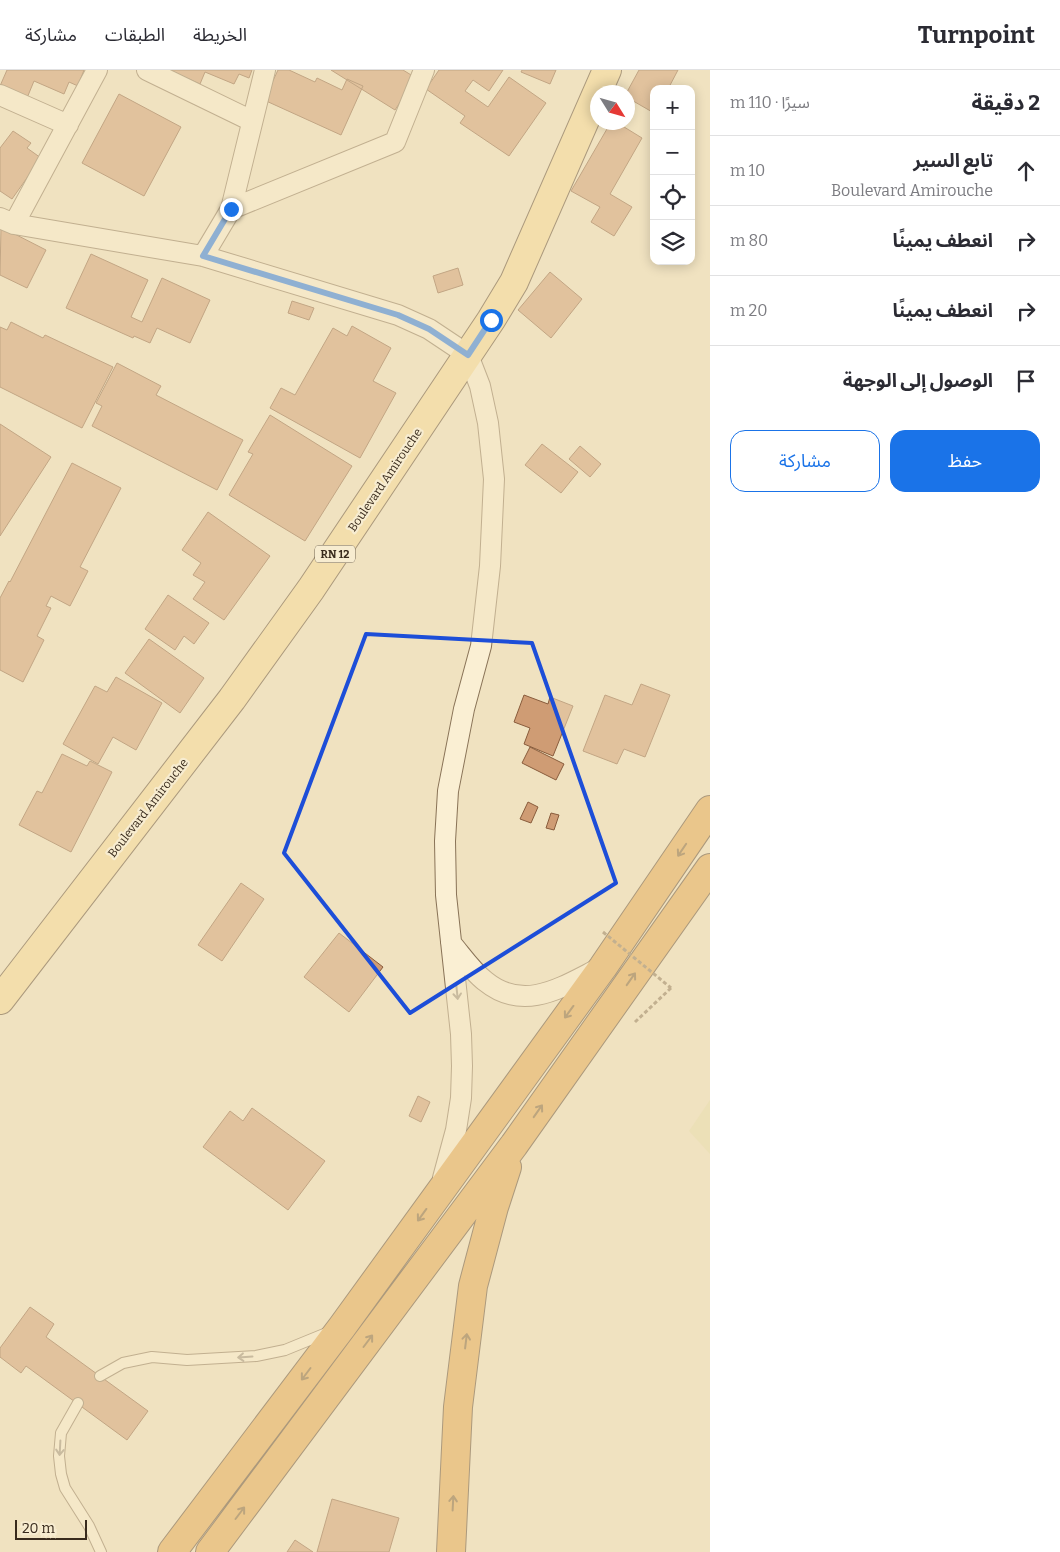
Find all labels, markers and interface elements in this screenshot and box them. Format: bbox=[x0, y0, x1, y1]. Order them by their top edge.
text: Turnpoint bbox=[918, 21, 1035, 49]
text: مشاركة bbox=[25, 24, 77, 46]
text: الطبقات bbox=[105, 24, 165, 46]
text: الخريطة bbox=[193, 24, 247, 46]
north arrow bbox=[590, 85, 635, 130]
map controls bbox=[650, 85, 695, 265]
button: + bbox=[650, 85, 695, 130]
text: 2 دقيقة bbox=[972, 90, 1040, 116]
text: سيرًا · 110 m bbox=[730, 93, 810, 112]
button: − bbox=[650, 130, 695, 175]
text: تابع السير bbox=[913, 149, 993, 172]
icon: ahead bbox=[1012, 157, 1040, 185]
text: 10 m bbox=[730, 161, 765, 180]
button: locate bbox=[650, 175, 695, 220]
text: Boulevard Amirouche bbox=[831, 181, 993, 200]
route end bbox=[220, 198, 243, 221]
button: layers bbox=[650, 220, 695, 265]
icon: right bbox=[1012, 227, 1040, 255]
text: انعطف يمينًا bbox=[892, 229, 993, 252]
text: 80 m bbox=[730, 231, 768, 250]
icon: right bbox=[1012, 297, 1040, 325]
text: انعطف يمينًا bbox=[892, 299, 993, 322]
text: 20 m bbox=[730, 301, 767, 320]
route start bbox=[480, 309, 503, 332]
icon: arrive bbox=[1012, 367, 1040, 395]
text: الوصول إلى الوجهة bbox=[843, 369, 993, 392]
street label: Boulevard Amirouche bbox=[345, 426, 425, 534]
button: مشاركة bbox=[730, 430, 880, 492]
button: حفظ bbox=[890, 430, 1040, 492]
road number: RN 12 bbox=[315, 546, 355, 562]
street label: Boulevard Amirouche bbox=[105, 756, 191, 860]
one-way arrow bbox=[677, 843, 687, 857]
one-way arrow bbox=[626, 973, 637, 986]
one-way arrow bbox=[452, 984, 462, 1000]
one-way arrow bbox=[564, 1005, 575, 1018]
one-way arrow bbox=[533, 1105, 543, 1119]
one-way arrow bbox=[417, 1207, 427, 1221]
one-way arrow bbox=[363, 1334, 373, 1348]
one-way arrow bbox=[461, 1334, 471, 1350]
one-way arrow bbox=[238, 1352, 254, 1362]
one-way arrow bbox=[301, 1367, 311, 1381]
one-way arrow bbox=[55, 1439, 64, 1455]
one-way arrow bbox=[448, 1496, 458, 1512]
one-way arrow bbox=[234, 1507, 245, 1520]
scale bar bbox=[15, 1517, 88, 1540]
text: 20 m bbox=[22, 1520, 55, 1537]

